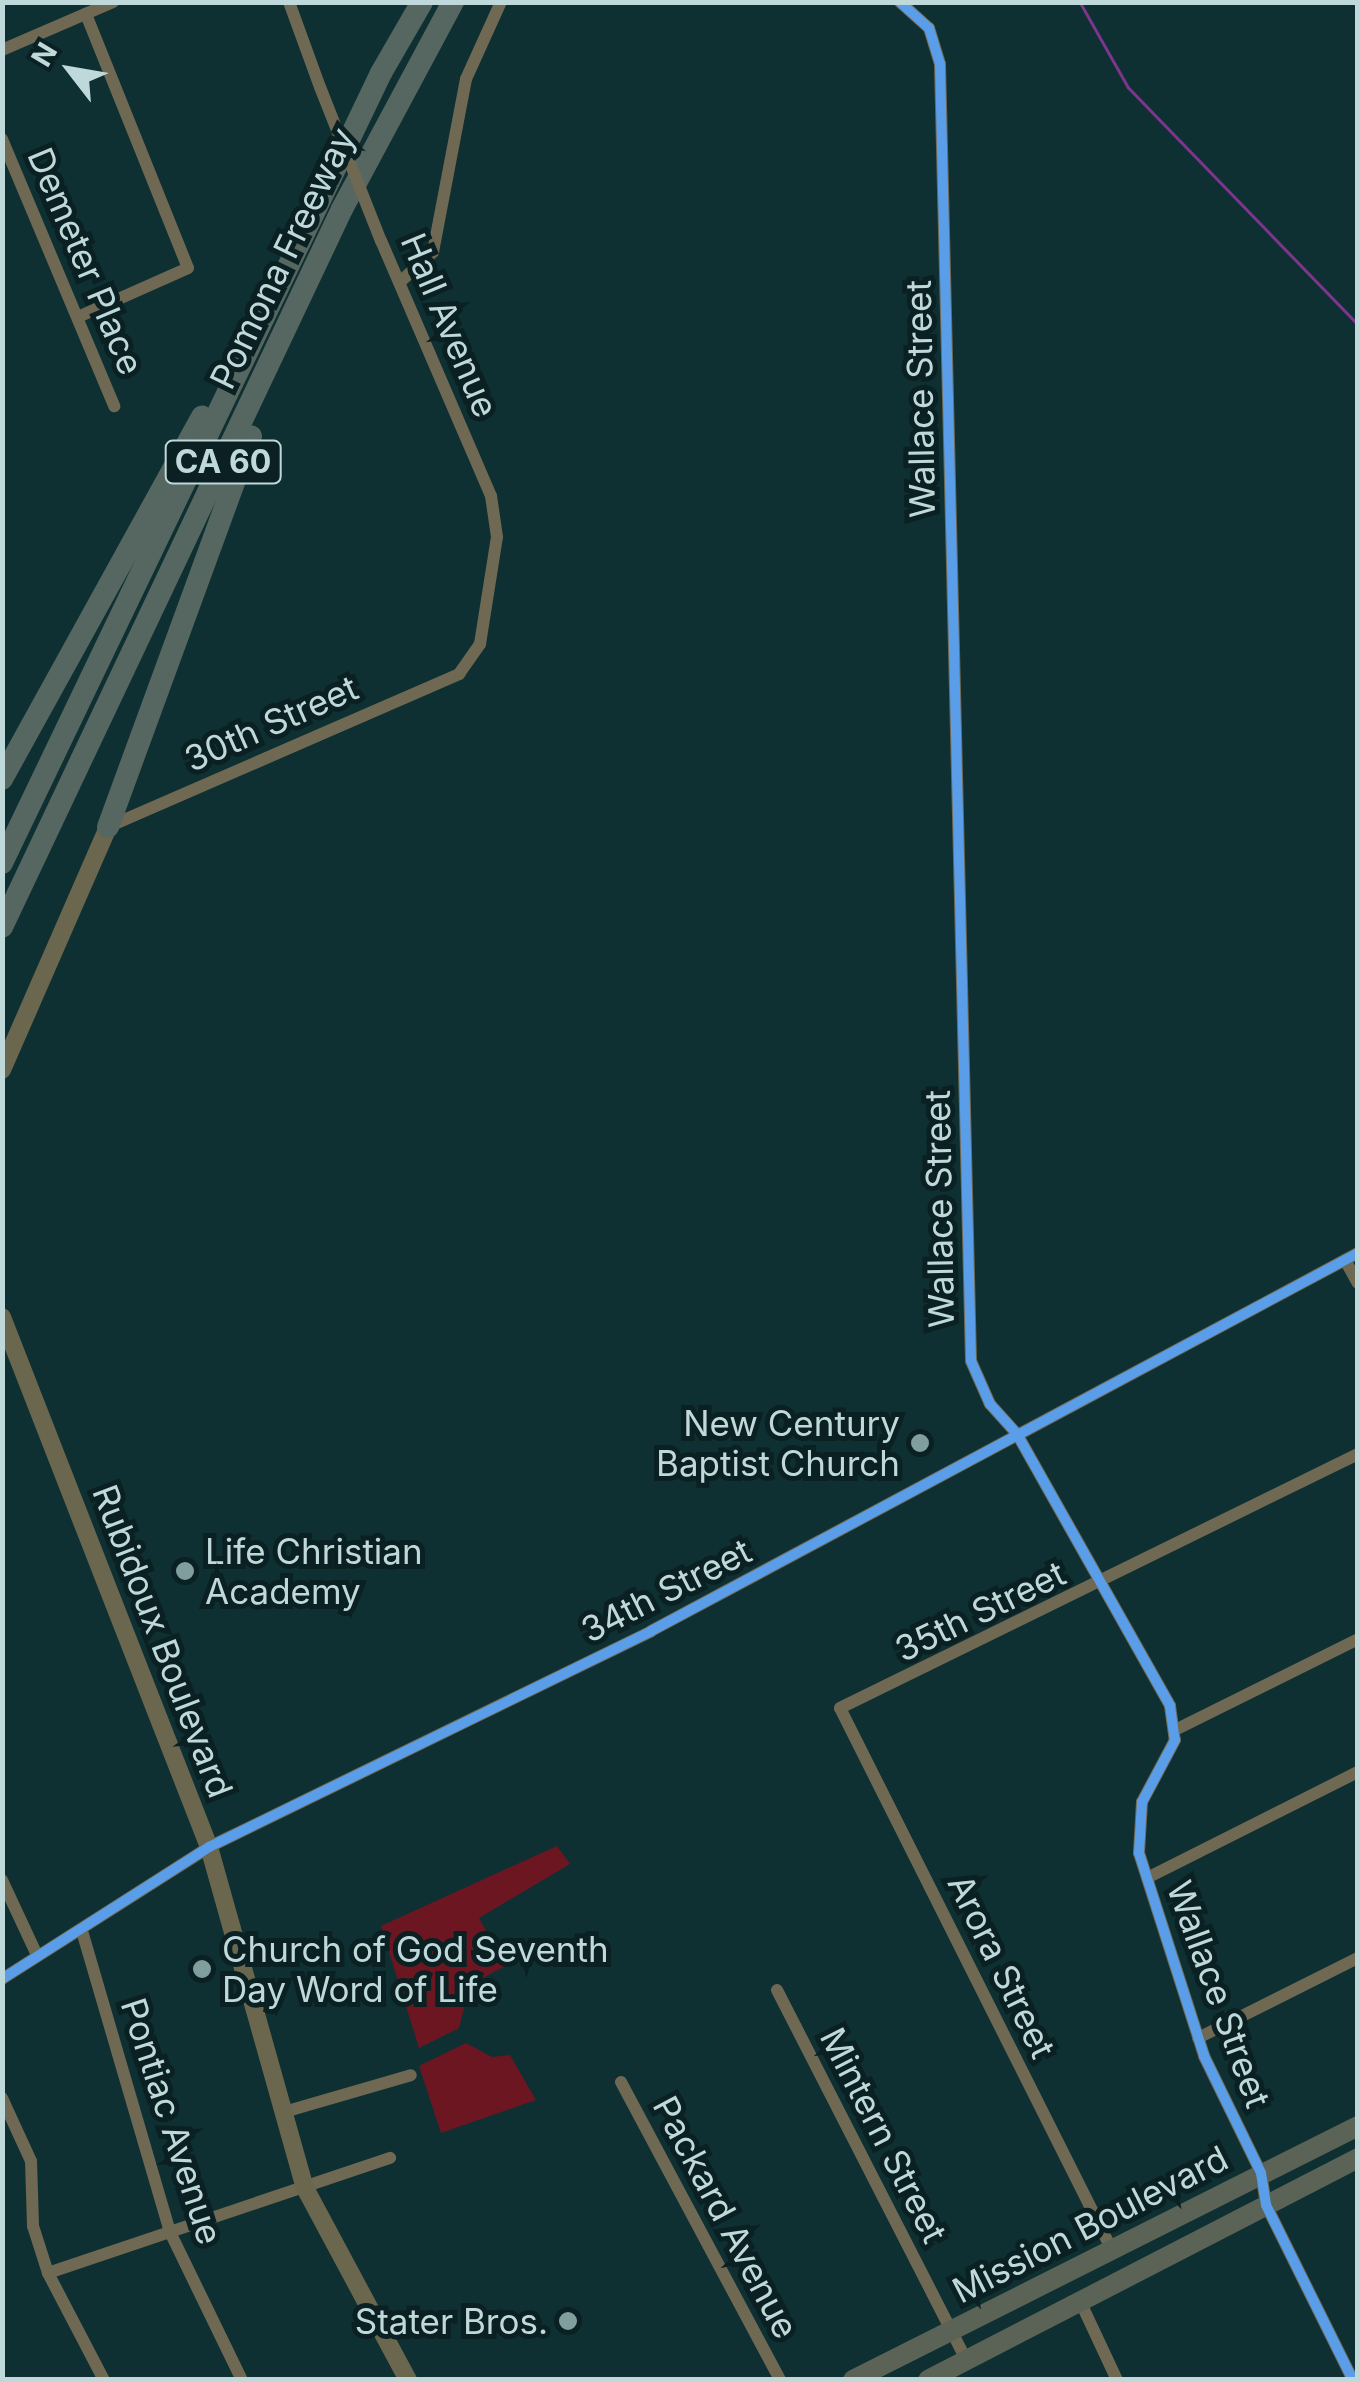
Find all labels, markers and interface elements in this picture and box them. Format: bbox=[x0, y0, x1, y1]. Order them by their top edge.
north arrow bbox=[20, 20, 120, 120]
text: N bbox=[24, 37, 64, 72]
street label: Pomona Freeway bbox=[201, 121, 363, 395]
street label: Demeter Place bbox=[19, 141, 153, 381]
street label: Hall Avenue bbox=[392, 227, 508, 423]
street label: Wallace Street bbox=[897, 280, 943, 518]
road number: CA 60 bbox=[163, 435, 283, 489]
street label: 30th Street bbox=[178, 666, 364, 780]
street label: Wallace Street bbox=[916, 1090, 962, 1328]
place label: New Century Baptist Church bbox=[656, 1402, 900, 1484]
marker: New Century Baptist Church bbox=[909, 1432, 931, 1454]
street label: Rubidoux Boulevard bbox=[84, 1479, 242, 1803]
street label: 34th Street bbox=[574, 1529, 758, 1651]
place label: Life Christian Academy bbox=[205, 1530, 423, 1612]
street label: 35th Street bbox=[888, 1552, 1072, 1670]
marker: Life Christian Academy bbox=[174, 1560, 196, 1582]
street label: Arora Street bbox=[939, 1867, 1065, 2065]
street label: Wallace Street bbox=[1159, 1875, 1279, 2113]
place label: Church of God Seventh Day Word of Life bbox=[222, 1928, 609, 2010]
marker: Church of God Seventh Day Word of Life bbox=[191, 1958, 213, 1980]
street label: Pontiac Avenue bbox=[112, 1993, 232, 2249]
street label: Mintern Street bbox=[812, 2021, 956, 2249]
street label: Packard Avenue bbox=[645, 2089, 807, 2345]
street label: Mission Boulevard bbox=[945, 2137, 1235, 2311]
place label: Stater Bros. bbox=[355, 2300, 548, 2342]
marker: Stater Bros. bbox=[557, 2310, 579, 2332]

